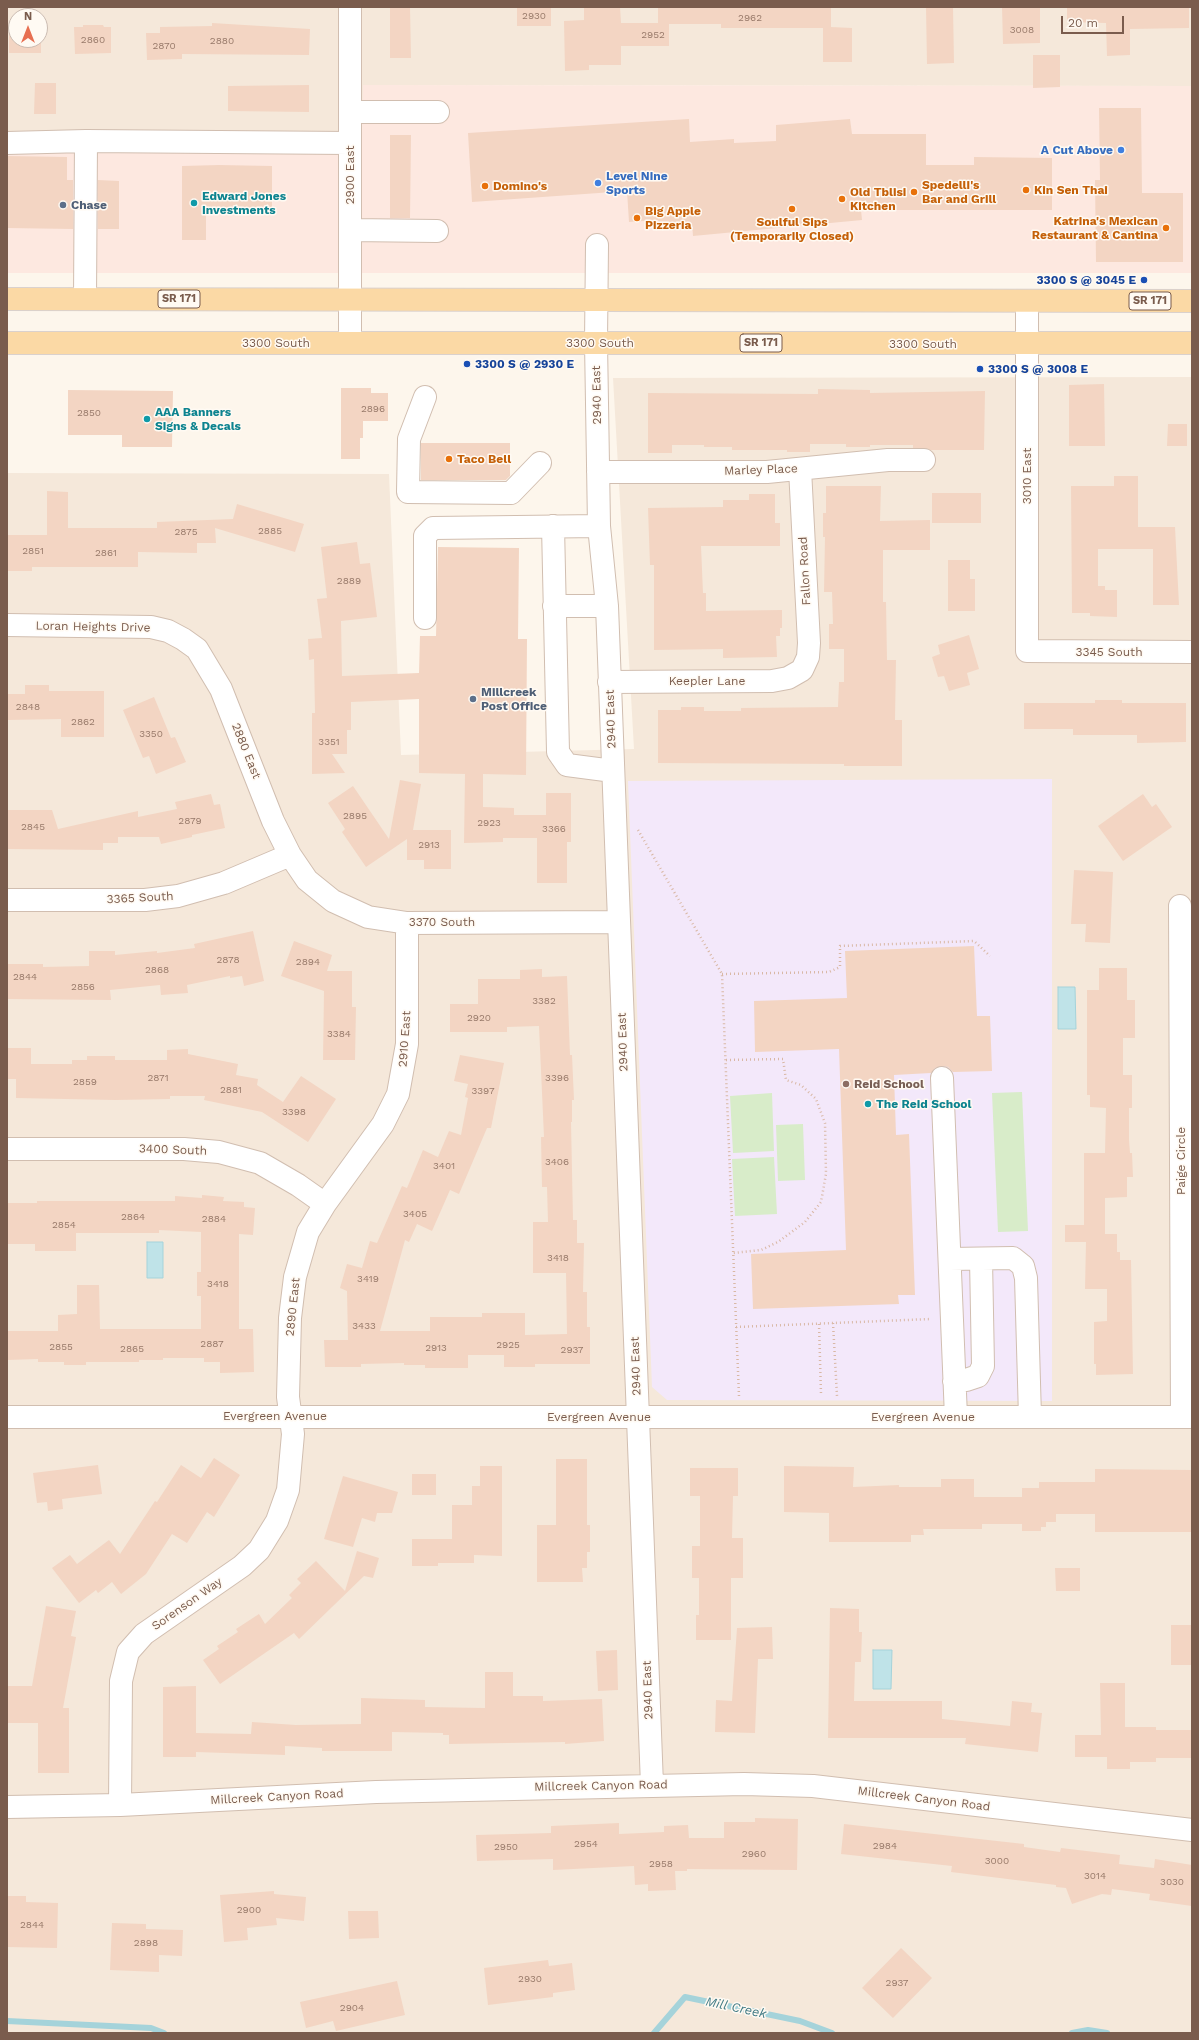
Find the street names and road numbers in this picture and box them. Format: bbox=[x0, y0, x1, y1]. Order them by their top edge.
street label: 2900 East bbox=[343, 145, 357, 205]
road number: SR 171 bbox=[158, 290, 200, 308]
road number: SR 171 bbox=[1129, 292, 1171, 310]
road number: SR 171 bbox=[740, 334, 782, 352]
street label: 3300 South bbox=[242, 336, 310, 350]
street label: 3300 South bbox=[566, 336, 634, 350]
street label: 3300 South bbox=[889, 337, 957, 351]
street label: 2940 East bbox=[589, 365, 605, 425]
street label: 3010 East bbox=[1020, 448, 1034, 504]
street label: Marley Place bbox=[724, 462, 798, 478]
street label: Fallon Road bbox=[796, 536, 814, 606]
street label: Loran Heights Drive bbox=[35, 619, 151, 635]
street label: 3345 South bbox=[1075, 645, 1143, 659]
street label: Keepler Lane bbox=[669, 674, 745, 688]
street label: 2940 East bbox=[603, 689, 619, 749]
street label: 2880 East bbox=[228, 721, 264, 781]
street label: 3365 South bbox=[106, 889, 174, 907]
street label: 3370 South bbox=[409, 915, 475, 929]
street label: 2910 East bbox=[396, 1010, 414, 1068]
street label: 2940 East bbox=[615, 1012, 631, 1072]
street label: Paige Circle bbox=[1174, 1127, 1188, 1195]
street label: 3400 South bbox=[139, 1142, 207, 1158]
street label: 2890 East bbox=[283, 1277, 303, 1337]
street label: 2940 East bbox=[628, 1336, 644, 1396]
street label: Evergreen Avenue bbox=[223, 1409, 327, 1423]
street label: Evergreen Avenue bbox=[547, 1410, 651, 1424]
street label: Evergreen Avenue bbox=[871, 1410, 975, 1424]
street label: Sorenson Way bbox=[149, 1574, 225, 1634]
street label: 2940 East bbox=[640, 1660, 656, 1720]
street label: Millcreek Canyon Road bbox=[534, 1778, 668, 1794]
street label: Millcreek Canyon Road bbox=[857, 1784, 991, 1814]
street label: Millcreek Canyon Road bbox=[210, 1786, 344, 1808]

